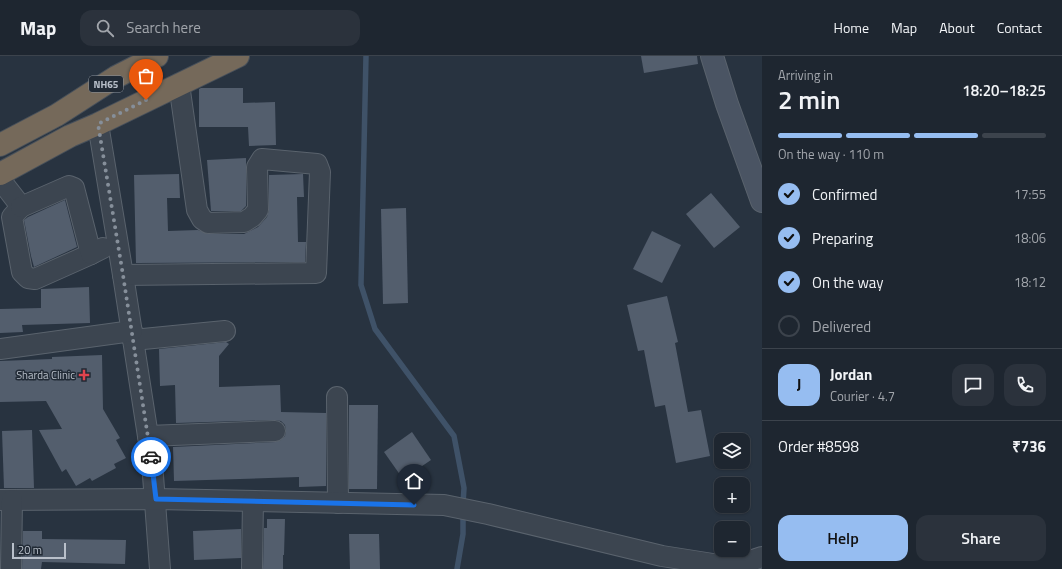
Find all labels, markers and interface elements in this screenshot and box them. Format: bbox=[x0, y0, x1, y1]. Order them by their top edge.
search box bbox=[80, 10, 360, 46]
text: Map bbox=[20, 13, 56, 42]
text: Search here bbox=[126, 16, 201, 39]
icon: search bbox=[94, 17, 116, 39]
text: Home bbox=[834, 17, 869, 38]
text: Map bbox=[891, 17, 917, 38]
text: About bbox=[939, 17, 975, 38]
text: Contact bbox=[997, 17, 1042, 38]
pin bbox=[129, 59, 163, 100]
icon: bag bbox=[135, 65, 157, 87]
text: Arriving in bbox=[778, 65, 833, 85]
road number: NH65 bbox=[89, 76, 123, 92]
text: 18:20–18:25 bbox=[962, 79, 1046, 102]
text: 2 min bbox=[778, 80, 841, 119]
text: On the way · 110 m bbox=[778, 144, 884, 164]
icon: check bbox=[778, 183, 800, 205]
text: Confirmed bbox=[812, 183, 877, 206]
text: 17:55 bbox=[1014, 184, 1046, 204]
icon: check bbox=[778, 227, 800, 249]
text: Preparing bbox=[812, 227, 873, 250]
text: 18:06 bbox=[1014, 228, 1046, 248]
icon: check bbox=[778, 271, 800, 293]
text: On the way bbox=[812, 271, 884, 294]
text: 18:12 bbox=[1014, 272, 1046, 292]
text: Delivered bbox=[812, 315, 871, 338]
text: Jordan bbox=[830, 363, 872, 386]
button: chat bbox=[952, 364, 994, 406]
button: phone bbox=[1004, 364, 1046, 406]
place label: Sharda Clinic bbox=[16, 367, 75, 383]
marker: Sharda Clinic bbox=[78, 369, 90, 381]
text: J bbox=[797, 373, 801, 396]
text: Courier · 4.7 bbox=[830, 386, 895, 406]
map controls bbox=[714, 433, 750, 557]
button: layers bbox=[714, 433, 750, 469]
text: Order #8598 bbox=[778, 435, 859, 458]
text: ₹736 bbox=[1012, 435, 1046, 458]
courier bbox=[131, 437, 171, 477]
icon: car bbox=[140, 446, 162, 468]
pin bbox=[397, 464, 431, 505]
icon: home bbox=[403, 470, 425, 492]
button: + bbox=[714, 477, 750, 513]
button: Help bbox=[778, 515, 908, 561]
button: Share bbox=[916, 515, 1046, 561]
button: − bbox=[714, 521, 750, 557]
scale bar bbox=[12, 541, 66, 560]
text: 20 m bbox=[18, 542, 42, 558]

